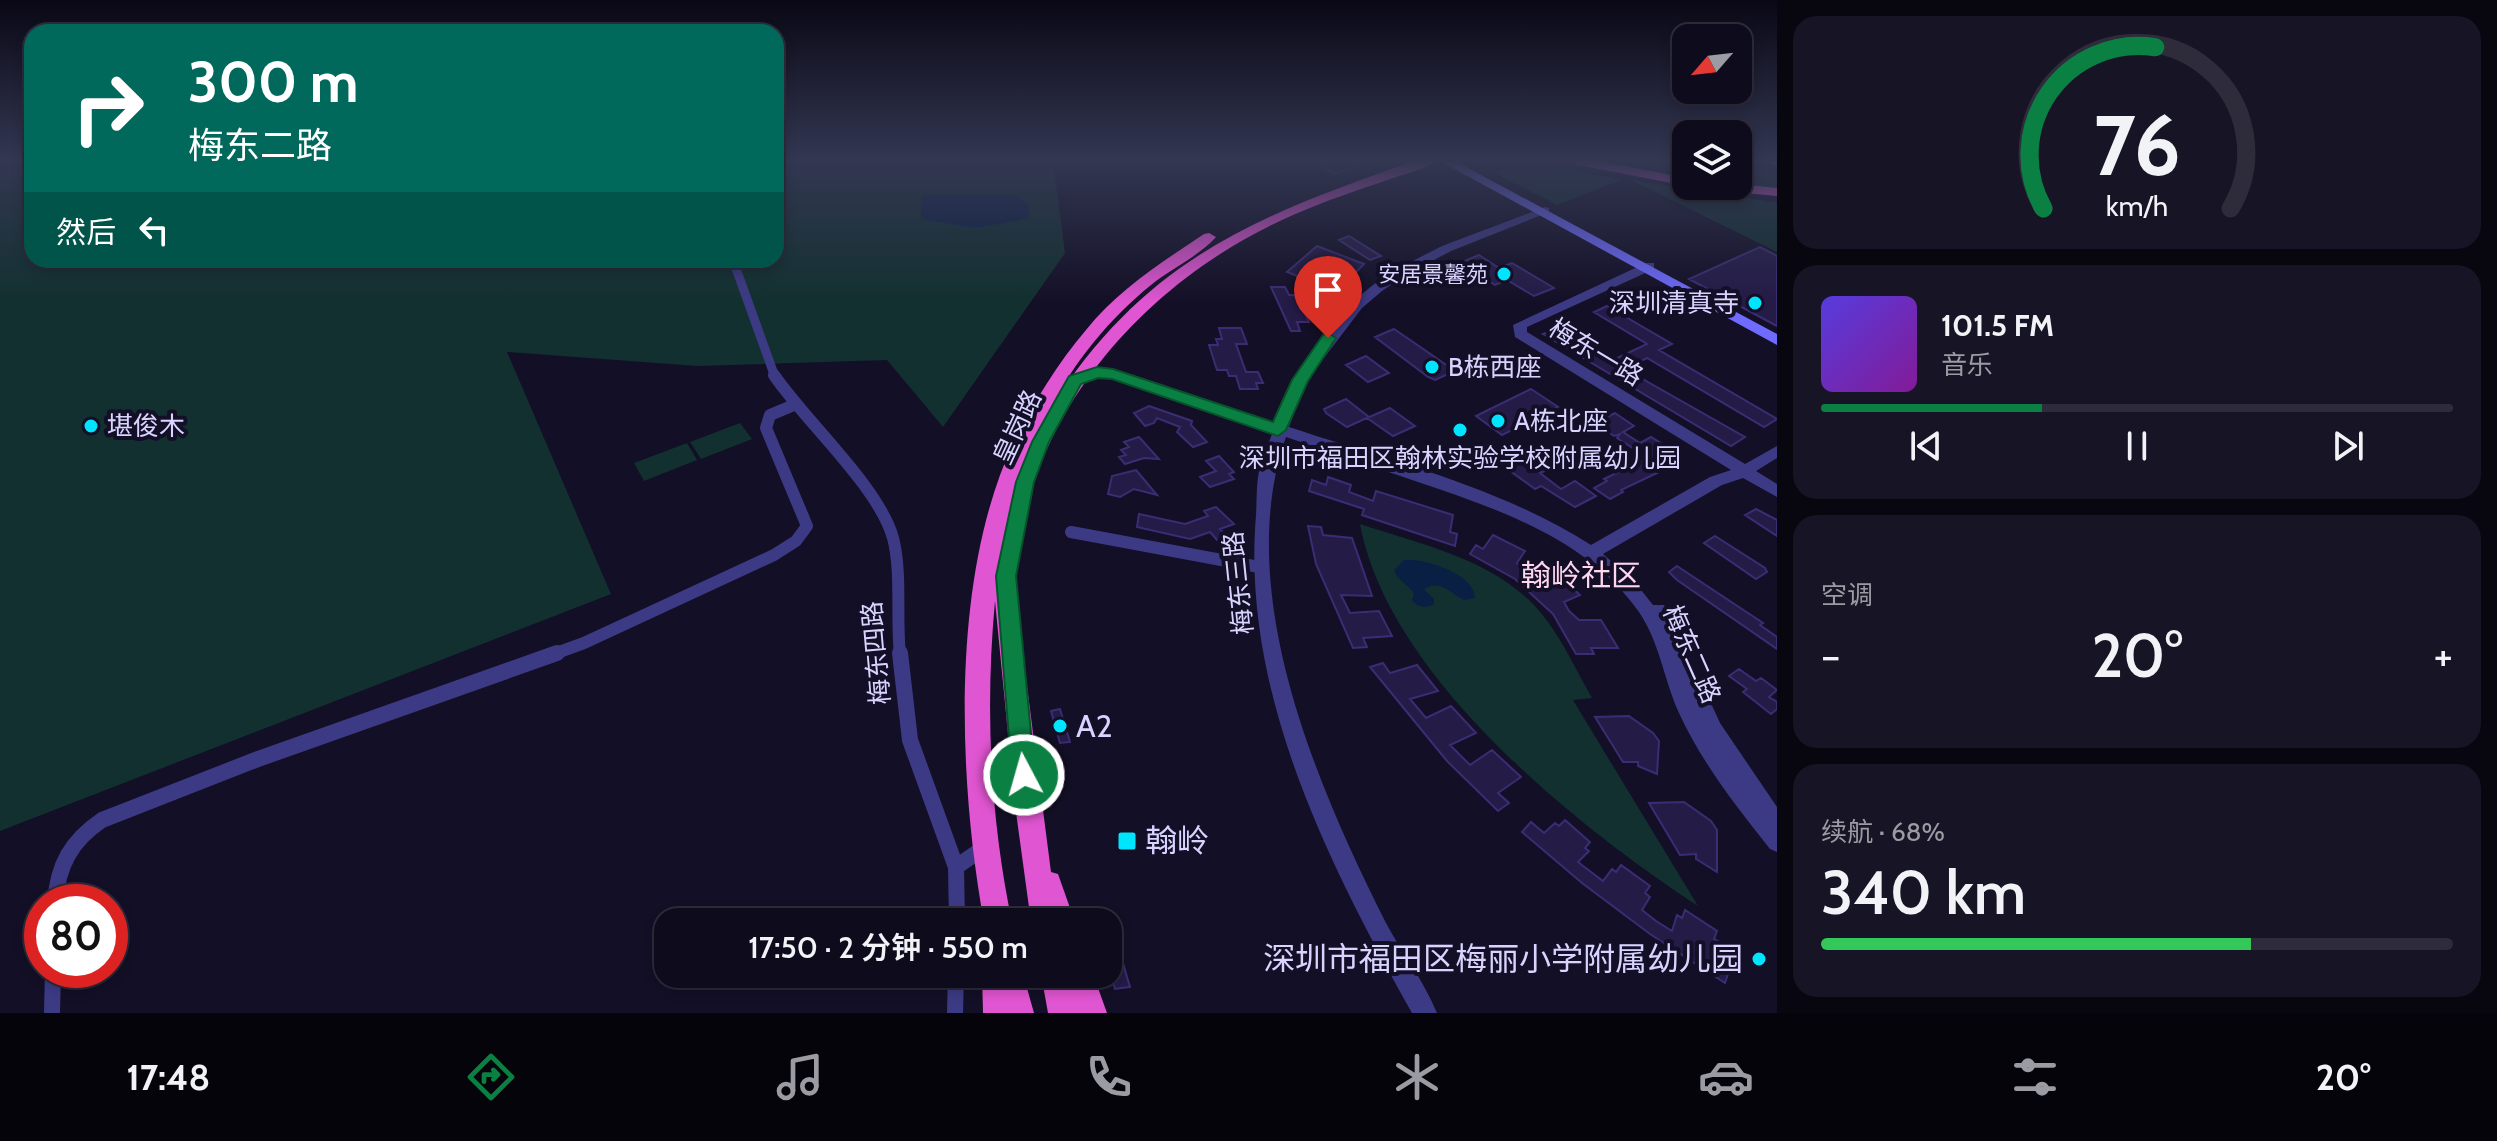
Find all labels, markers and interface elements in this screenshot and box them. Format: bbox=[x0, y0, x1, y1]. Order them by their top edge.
north arrow bbox=[1672, 24, 1752, 104]
map controls bbox=[1672, 24, 1752, 200]
text: 300 m bbox=[188, 48, 359, 116]
icon: right bbox=[56, 56, 160, 160]
text: 76 bbox=[2093, 94, 2181, 195]
button: layers bbox=[1672, 120, 1752, 200]
text: 梅东二路 bbox=[188, 123, 332, 167]
text: km/h bbox=[2106, 188, 2168, 223]
icon: left bbox=[132, 208, 176, 252]
text: 然后 bbox=[56, 214, 116, 251]
pin bbox=[1294, 256, 1362, 338]
place label: 安居景馨苑 bbox=[1378, 261, 1488, 288]
marker: 安居景馨苑 bbox=[1495, 265, 1513, 283]
icon: arrive bbox=[1306, 268, 1350, 312]
place label: 深圳清真寺 bbox=[1609, 287, 1739, 319]
marker: 深圳清真寺 bbox=[1746, 294, 1764, 312]
text: 101.5 FM bbox=[1941, 307, 2054, 344]
street label: 梅东一路 bbox=[1543, 311, 1649, 393]
text: 音乐 bbox=[1941, 349, 1993, 381]
place label: B栋西座 bbox=[1448, 351, 1542, 383]
marker: B栋西座 bbox=[1423, 358, 1441, 376]
street label: 皇岗路 bbox=[986, 385, 1048, 469]
place label: A栋北座 bbox=[1514, 405, 1608, 437]
place label: 堪俊木 bbox=[107, 410, 185, 442]
marker: A栋北座 bbox=[1489, 412, 1507, 430]
marker: 堪俊木 bbox=[82, 417, 100, 435]
marker: 深圳市福田区翰林实验学校附属幼儿园 bbox=[1451, 421, 1469, 439]
icon: previous bbox=[1904, 424, 1948, 468]
icon: pause bbox=[2115, 424, 2159, 468]
icon: next bbox=[2326, 424, 2370, 468]
place label: 深圳市福田区翰林实验学校附属幼儿园 bbox=[1239, 442, 1681, 474]
street label: 梅东三路 bbox=[1217, 530, 1259, 636]
district label: 翰岭社区 bbox=[1521, 557, 1641, 594]
text: 空调 bbox=[1821, 579, 1873, 611]
street label: 梅东四路 bbox=[856, 600, 896, 706]
street label: 梅东二路 bbox=[1656, 600, 1728, 708]
text: 20° bbox=[2091, 619, 2183, 692]
text: − bbox=[1821, 629, 1840, 682]
text: + bbox=[2434, 629, 2453, 682]
place label: A2 bbox=[1076, 706, 1112, 745]
marker: A2 bbox=[1051, 717, 1069, 735]
position arrow bbox=[982, 733, 1066, 817]
text: 续航 · 68% bbox=[1821, 816, 1945, 848]
place label: 翰岭 bbox=[1145, 821, 1209, 860]
marker: 翰岭 bbox=[1116, 830, 1138, 852]
text: 340 km bbox=[1821, 856, 2026, 929]
speed limit sign: 80 bbox=[24, 884, 128, 988]
text: 17:50 · 2 分钟 · 550 m bbox=[748, 929, 1028, 966]
place label: 深圳市福田区梅丽小学附属幼儿园 bbox=[1263, 939, 1743, 978]
marker: 深圳市福田区梅丽小学附属幼儿园 bbox=[1750, 950, 1768, 968]
icon: directions bbox=[463, 1049, 519, 1105]
icon: music bbox=[772, 1049, 828, 1105]
icon: phone bbox=[1081, 1049, 1137, 1105]
icon: climate bbox=[1389, 1049, 1445, 1105]
icon: car bbox=[1698, 1049, 1754, 1105]
icon: filters bbox=[2007, 1049, 2063, 1105]
text: 17:48 bbox=[126, 1055, 210, 1099]
text: 20° bbox=[2316, 1055, 2371, 1099]

